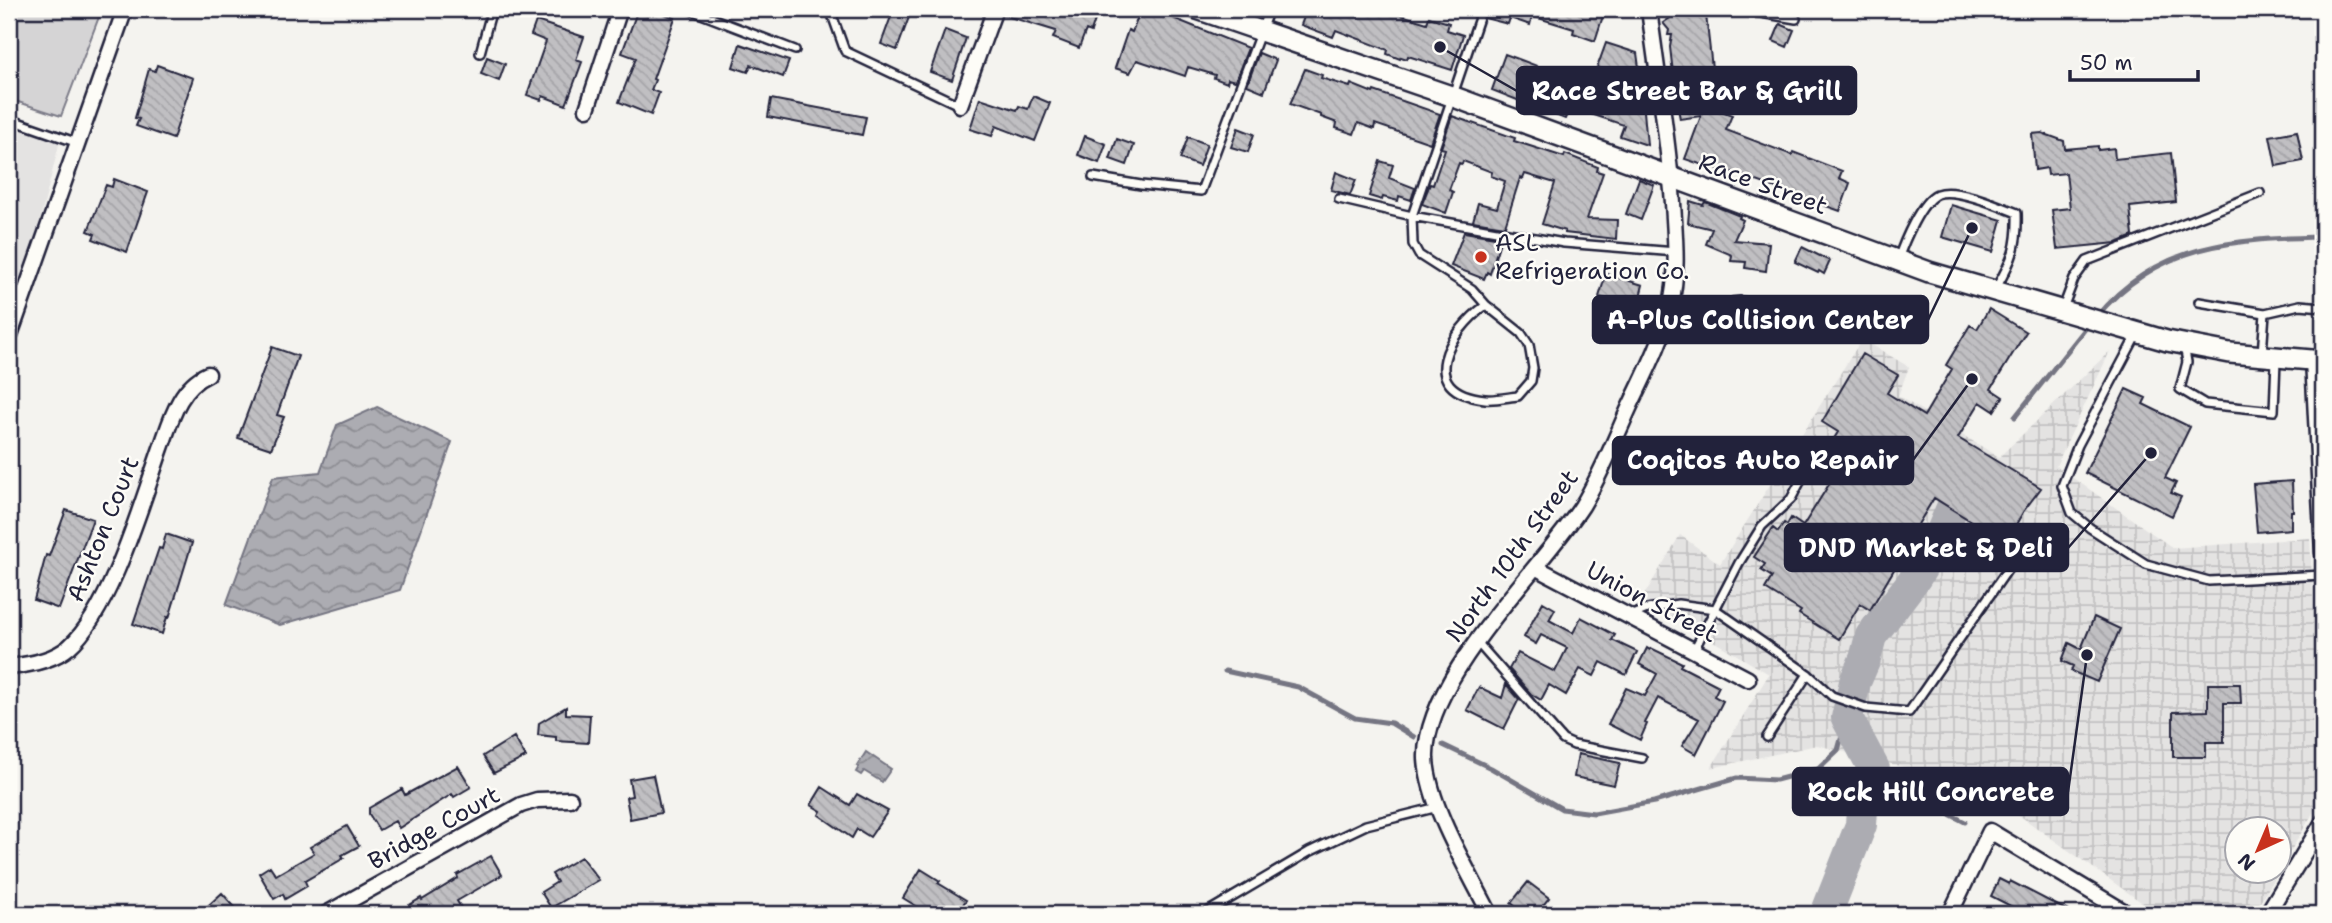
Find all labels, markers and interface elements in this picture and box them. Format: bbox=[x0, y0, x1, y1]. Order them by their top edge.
scale bar bbox=[2070, 38, 2197, 82]
text: 50 m bbox=[2080, 49, 2133, 77]
callout: Race Street Bar & Grill bbox=[1517, 67, 1856, 114]
text: Race Street Bar & Grill bbox=[1531, 73, 1843, 108]
street label: Race Street bbox=[1694, 146, 1832, 222]
place label: ASL Refrigeration Co. bbox=[1495, 227, 1689, 287]
marker: ASL Refrigeration Co. bbox=[1473, 249, 1489, 265]
callout: A-Plus Collision Center bbox=[1593, 296, 1928, 343]
text: A-Plus Collision Center bbox=[1606, 302, 1914, 337]
callout: Coqitos Auto Repair bbox=[1613, 437, 1913, 484]
text: Coqitos Auto Repair bbox=[1627, 442, 1899, 477]
street label: Ashton Court bbox=[59, 452, 147, 606]
street label: North 10th Street bbox=[1438, 463, 1586, 649]
callout: DND Market & Deli bbox=[1785, 524, 2068, 571]
text: DND Market & Deli bbox=[1799, 530, 2053, 565]
street label: Union Street bbox=[1581, 554, 1723, 650]
callout: Rock Hill Concrete bbox=[1793, 768, 2068, 815]
text: Rock Hill Concrete bbox=[1807, 774, 2055, 809]
street label: Bridge Court bbox=[362, 779, 506, 877]
north arrow bbox=[2224, 814, 2294, 884]
text: N bbox=[2232, 848, 2261, 876]

